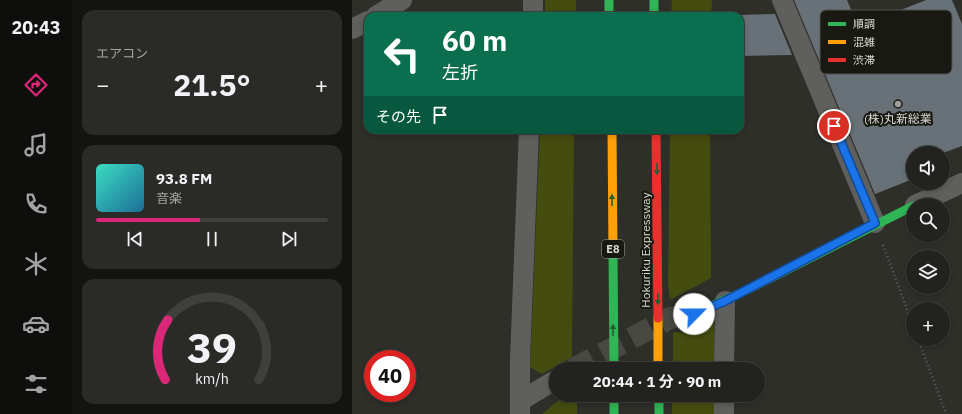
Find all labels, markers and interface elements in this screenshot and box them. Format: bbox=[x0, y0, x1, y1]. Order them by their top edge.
legend bbox=[820, 10, 952, 74]
text: 20:43 bbox=[11, 16, 61, 39]
text: 順調 bbox=[853, 17, 875, 31]
text: 60 m bbox=[442, 22, 507, 59]
icon: left bbox=[376, 28, 428, 80]
text: 混雑 bbox=[853, 35, 875, 49]
text: エアコン bbox=[96, 45, 148, 62]
text: 渋滞 bbox=[853, 53, 875, 67]
text: 左折 bbox=[442, 61, 478, 84]
text: 21.5° bbox=[173, 65, 251, 104]
text: − bbox=[96, 70, 109, 99]
text: + bbox=[315, 70, 328, 99]
icon: directions bbox=[22, 71, 50, 99]
marker: (株)丸新総業 bbox=[893, 99, 903, 109]
icon: arrive bbox=[429, 104, 451, 126]
text: その先 bbox=[376, 107, 421, 126]
pin bbox=[817, 109, 851, 143]
place label: (株)丸新総業 bbox=[864, 111, 932, 126]
icon: arrive bbox=[823, 115, 845, 137]
icon: music bbox=[22, 131, 50, 159]
map controls bbox=[906, 146, 950, 346]
button: sound bbox=[906, 146, 950, 190]
one-way arrow bbox=[654, 163, 660, 176]
text: 93.8 FM bbox=[156, 169, 212, 188]
icon: phone bbox=[22, 190, 50, 218]
text: 音楽 bbox=[156, 190, 182, 207]
street label: Hokuriku Expressway bbox=[638, 192, 653, 308]
one-way arrow bbox=[609, 193, 615, 206]
button: search bbox=[906, 198, 950, 242]
icon: previous bbox=[124, 228, 146, 250]
icon: pause bbox=[201, 228, 223, 250]
icon: next bbox=[278, 228, 300, 250]
road number: E8 bbox=[602, 240, 624, 258]
icon: climate bbox=[22, 250, 50, 278]
button: layers bbox=[906, 250, 950, 294]
one-way arrow bbox=[655, 293, 661, 306]
position arrow bbox=[673, 293, 715, 335]
button: + bbox=[906, 302, 950, 346]
icon: car bbox=[22, 310, 50, 338]
text: 39 bbox=[187, 319, 237, 373]
one-way arrow bbox=[610, 323, 616, 336]
speed limit sign: 40 bbox=[364, 350, 416, 402]
text: km/h bbox=[195, 368, 229, 387]
icon: filters bbox=[22, 370, 50, 398]
text: 20:44 · 1 分 · 90 m bbox=[593, 372, 721, 391]

